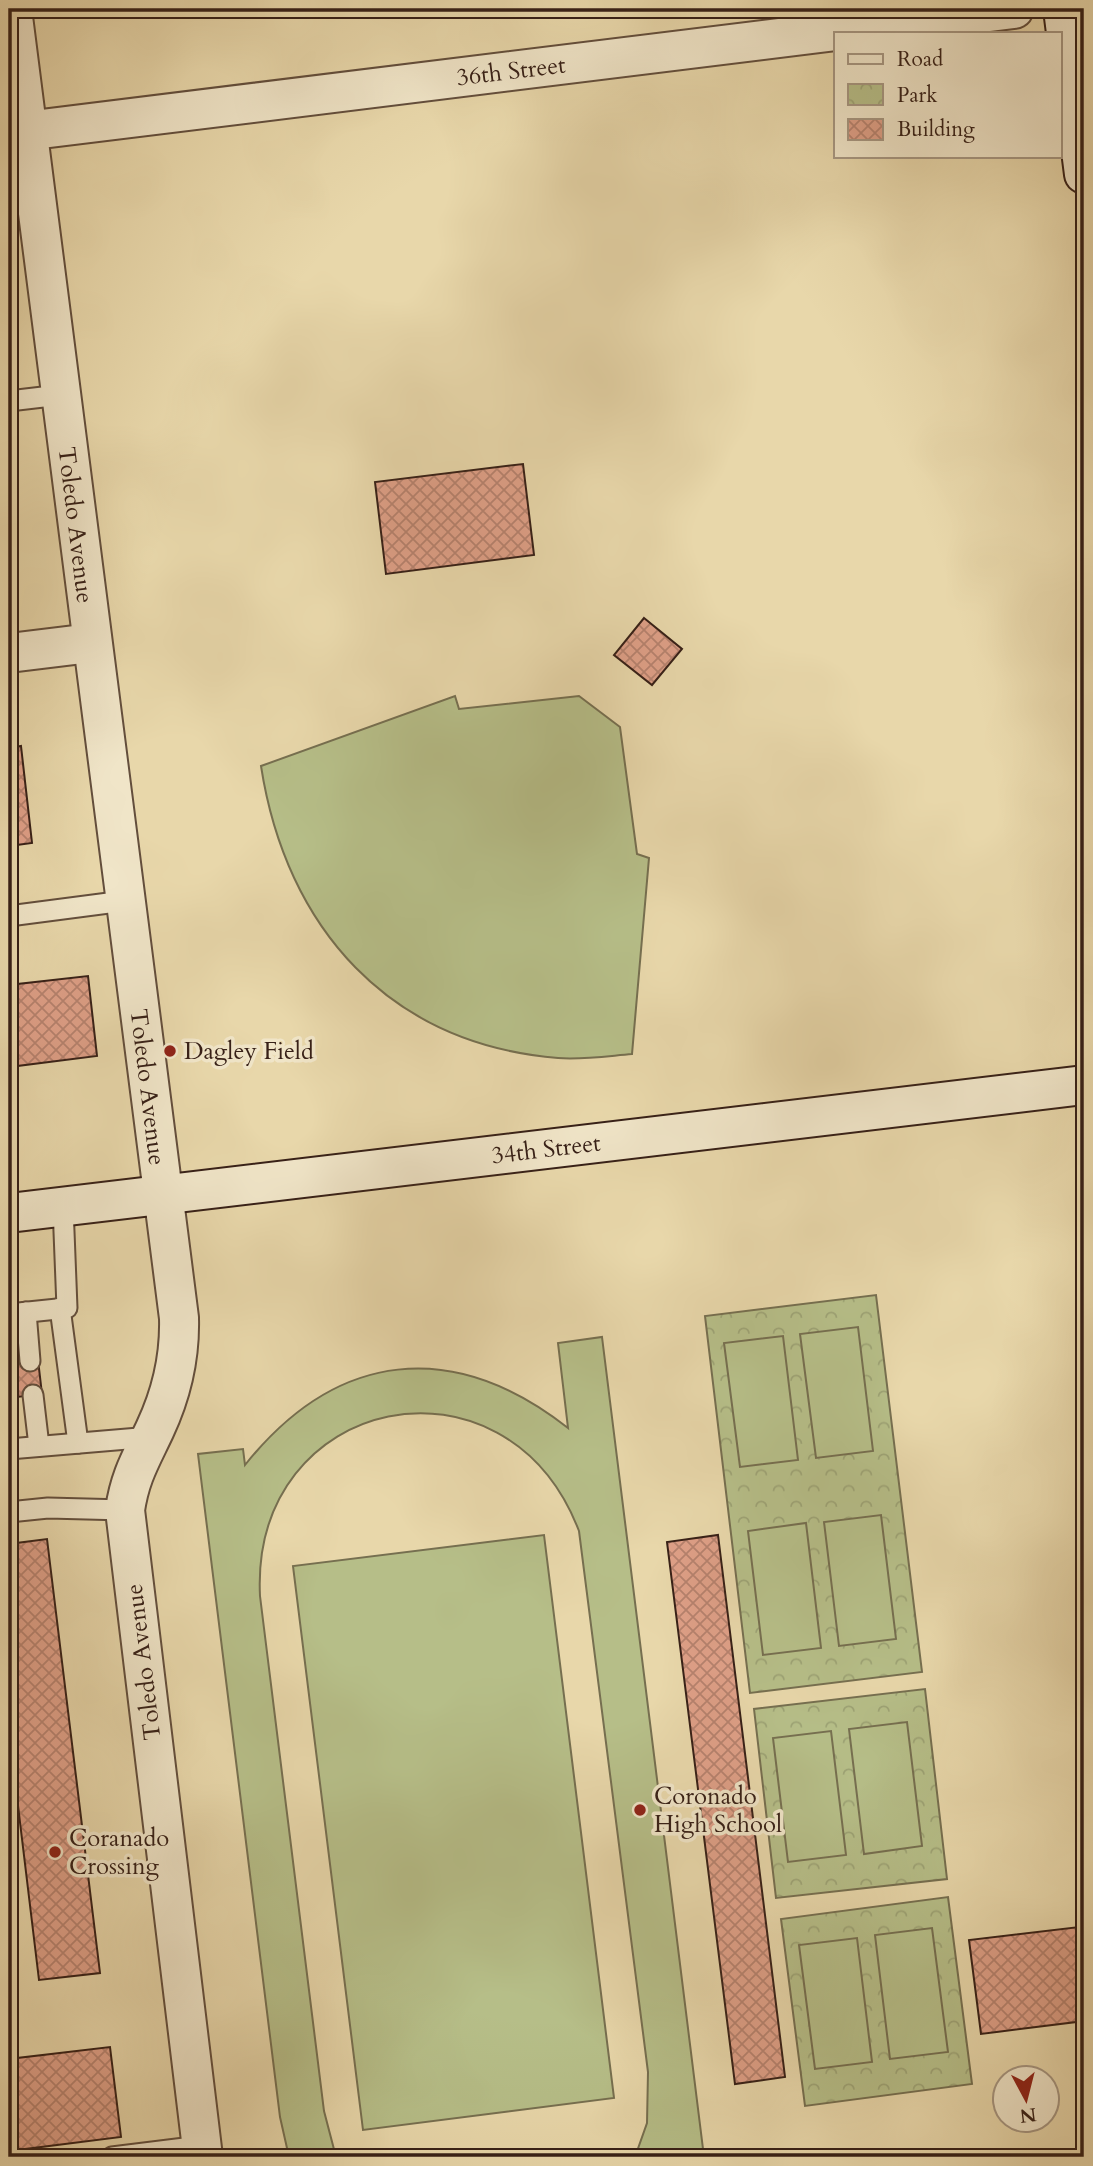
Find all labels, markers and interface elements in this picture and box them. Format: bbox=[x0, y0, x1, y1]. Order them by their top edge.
legend bbox=[834, 32, 1062, 158]
text: Road bbox=[897, 45, 943, 74]
street label: 36th Street bbox=[455, 48, 568, 95]
text: Park bbox=[897, 81, 938, 110]
text: Building bbox=[897, 115, 975, 144]
street label: Toledo Avenue bbox=[50, 445, 101, 605]
street label: Toledo Avenue bbox=[122, 1007, 173, 1167]
place label: Dagley Field bbox=[184, 1035, 314, 1068]
marker: Dagley Field bbox=[162, 1043, 178, 1059]
street label: 34th Street bbox=[490, 1126, 603, 1173]
street label: Toledo Avenue bbox=[118, 1582, 169, 1742]
place label: Coronado High School bbox=[654, 1780, 782, 1841]
marker: Coronado High School bbox=[632, 1802, 648, 1818]
place label: Coranado Crossing bbox=[69, 1822, 169, 1883]
marker: Coranado Crossing bbox=[47, 1844, 63, 1860]
north arrow bbox=[992, 2064, 1062, 2134]
text: N bbox=[1018, 2101, 1038, 2129]

